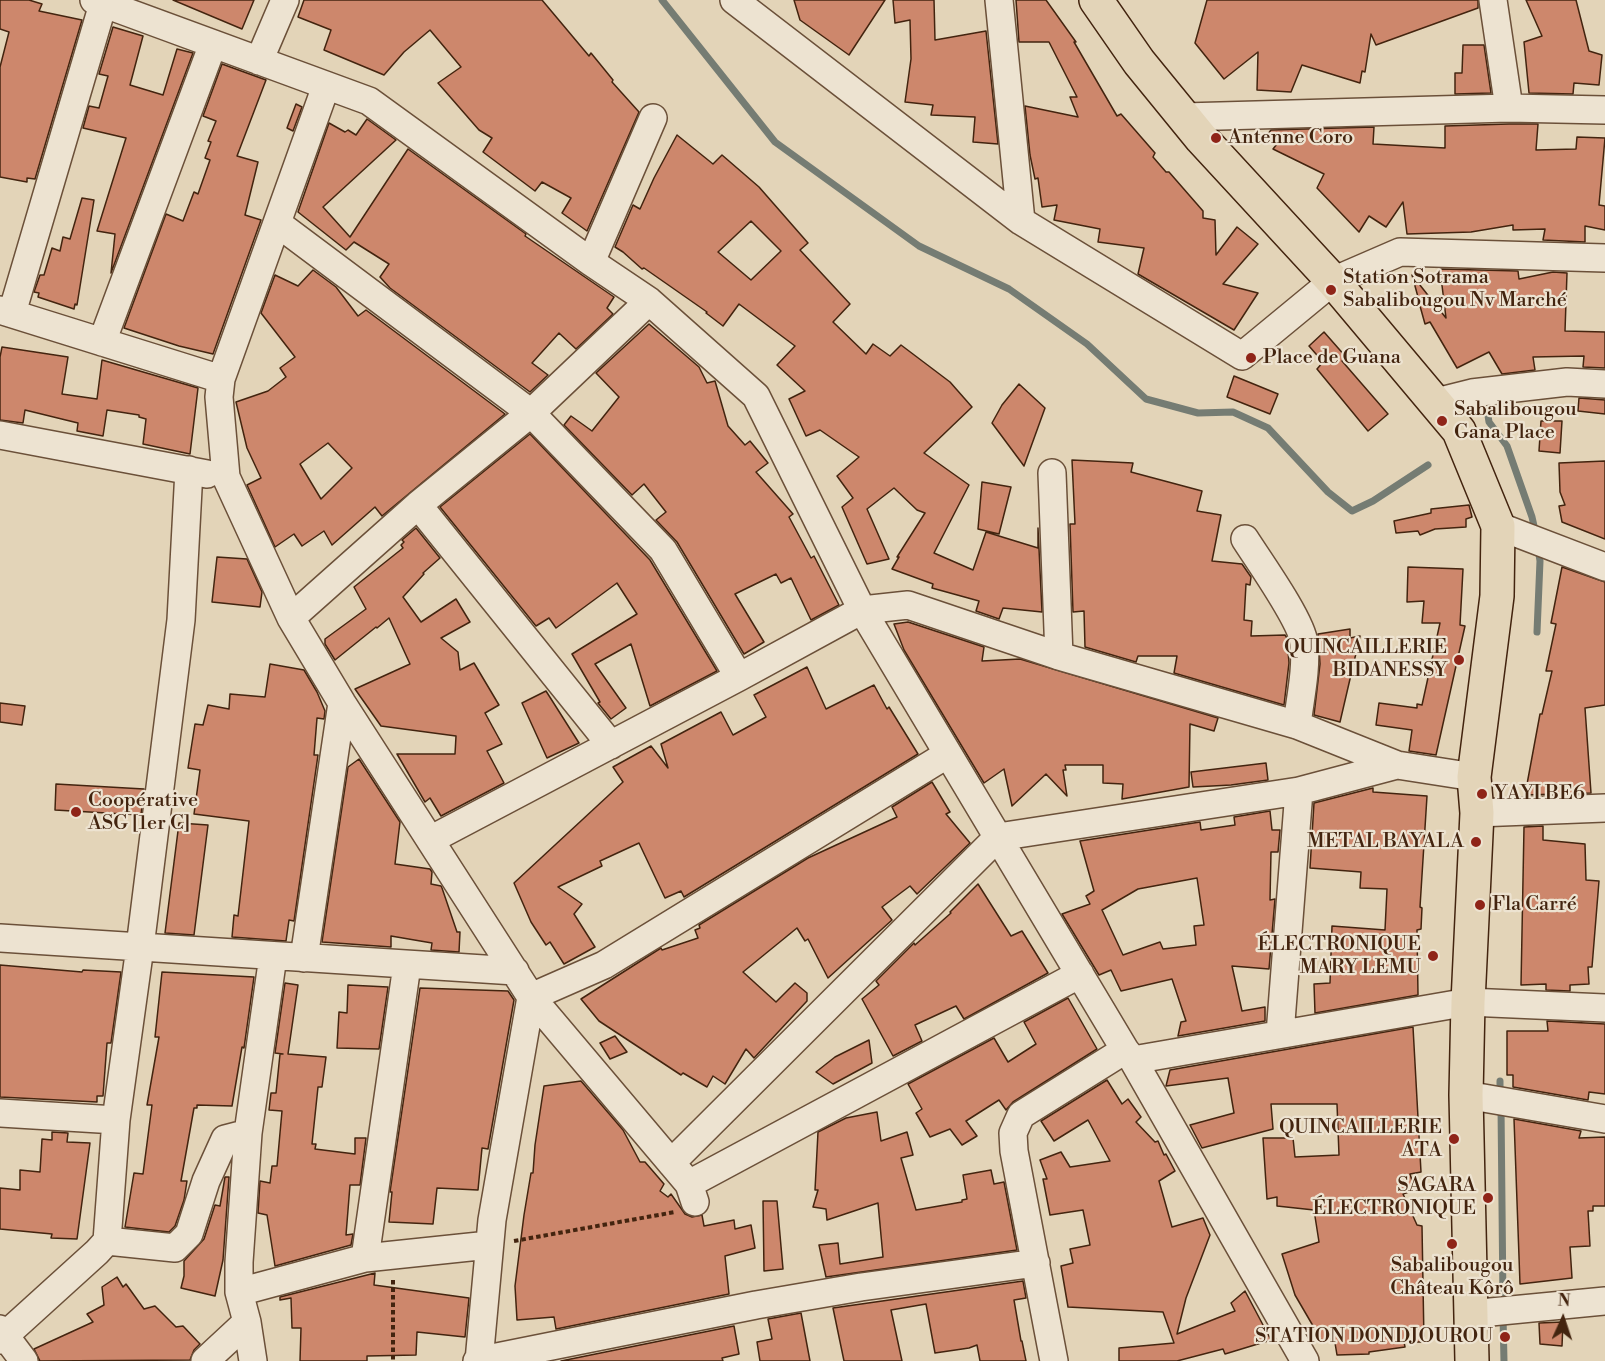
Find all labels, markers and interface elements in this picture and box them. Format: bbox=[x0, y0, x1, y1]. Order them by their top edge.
place label: Antenne Coro bbox=[1228, 126, 1353, 150]
marker: Antenne Coro bbox=[1209, 131, 1223, 145]
place label: Station Sotrama Sabalibougou Nv Marché bbox=[1343, 266, 1567, 313]
marker: Station Sotrama Sabalibougou Nv Marché bbox=[1324, 283, 1338, 297]
place label: Place de Guana bbox=[1263, 346, 1401, 370]
marker: Place de Guana bbox=[1244, 351, 1258, 365]
place label: Sabalibougou Gana Place bbox=[1454, 398, 1577, 445]
marker: Sabalibougou Gana Place bbox=[1435, 414, 1449, 428]
place label: QUINCAILLERIE BIDANESSY bbox=[1284, 636, 1447, 683]
marker: QUINCAILLERIE BIDANESSY bbox=[1452, 653, 1466, 667]
place label: YAYI BE6 bbox=[1494, 782, 1585, 806]
marker: YAYI BE6 bbox=[1475, 787, 1489, 801]
place label: Coopérative ASG [1er C] bbox=[88, 789, 198, 836]
marker: Coopérative ASG [1er C] bbox=[69, 805, 83, 819]
place label: METAL BAYALA bbox=[1307, 830, 1464, 854]
marker: METAL BAYALA bbox=[1469, 835, 1483, 849]
place label: Fla Carré bbox=[1492, 893, 1577, 917]
marker: Fla Carré bbox=[1473, 898, 1487, 912]
place label: ÉLECTRONIQUE MARY LEMU bbox=[1257, 933, 1421, 980]
marker: ÉLECTRONIQUE MARY LEMU bbox=[1426, 949, 1440, 963]
place label: QUINCAILLERIE ATA bbox=[1279, 1116, 1442, 1163]
marker: QUINCAILLERIE ATA bbox=[1447, 1132, 1461, 1146]
place label: SAGARA ÉLECTRONIQUE bbox=[1312, 1174, 1476, 1221]
marker: SAGARA ÉLECTRONIQUE bbox=[1481, 1191, 1495, 1205]
marker: Sabalibougou Château Kôrô bbox=[1445, 1237, 1459, 1251]
place label: Sabalibougou Château Kôrô bbox=[1390, 1254, 1514, 1301]
north arrow bbox=[1533, 1289, 1593, 1349]
text: N bbox=[1557, 1291, 1571, 1311]
place label: STATION DONDJOUROU bbox=[1255, 1325, 1493, 1349]
marker: STATION DONDJOUROU bbox=[1498, 1330, 1512, 1344]

